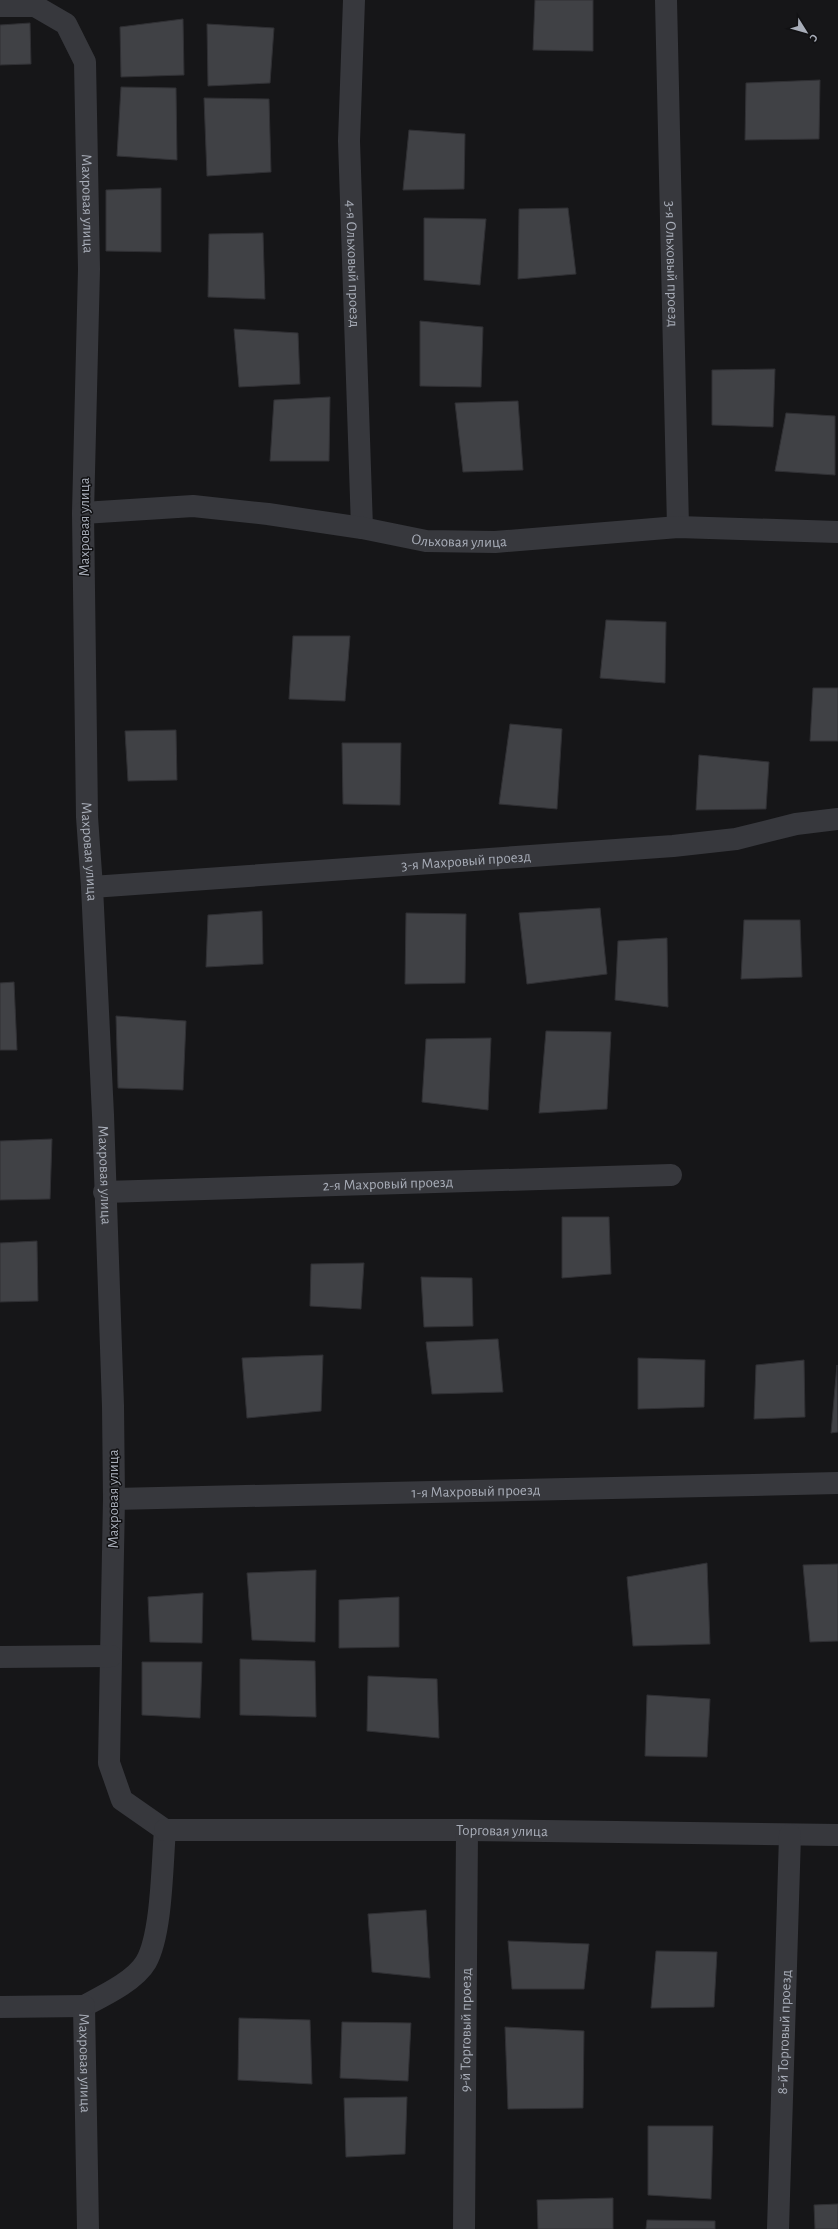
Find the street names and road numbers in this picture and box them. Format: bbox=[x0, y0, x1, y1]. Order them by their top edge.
street label: Махровая улица bbox=[79, 154, 96, 254]
street label: 4-я Ольховый проезд bbox=[343, 200, 363, 328]
street label: 3-я Ольховый проезд bbox=[663, 201, 681, 327]
street label: Махровая улица bbox=[77, 477, 92, 577]
street label: Ольховая улица bbox=[410, 531, 507, 550]
street label: Махровая улица bbox=[79, 802, 100, 902]
street label: 3-я Махровый проезд bbox=[401, 849, 531, 873]
street label: Махровая улица bbox=[96, 1125, 114, 1225]
street label: 2-я Махровый проезд bbox=[322, 1174, 453, 1193]
street label: Махровая улица bbox=[106, 1449, 121, 1549]
street label: 1-я Махровый проезд bbox=[411, 1482, 541, 1500]
street label: Торговая улица bbox=[456, 1823, 548, 1839]
street label: 9-й Торговый проезд bbox=[458, 1968, 473, 2092]
street label: 8-й Торговый проезд bbox=[775, 1970, 793, 2095]
street label: Махровая улица bbox=[77, 2013, 93, 2113]

